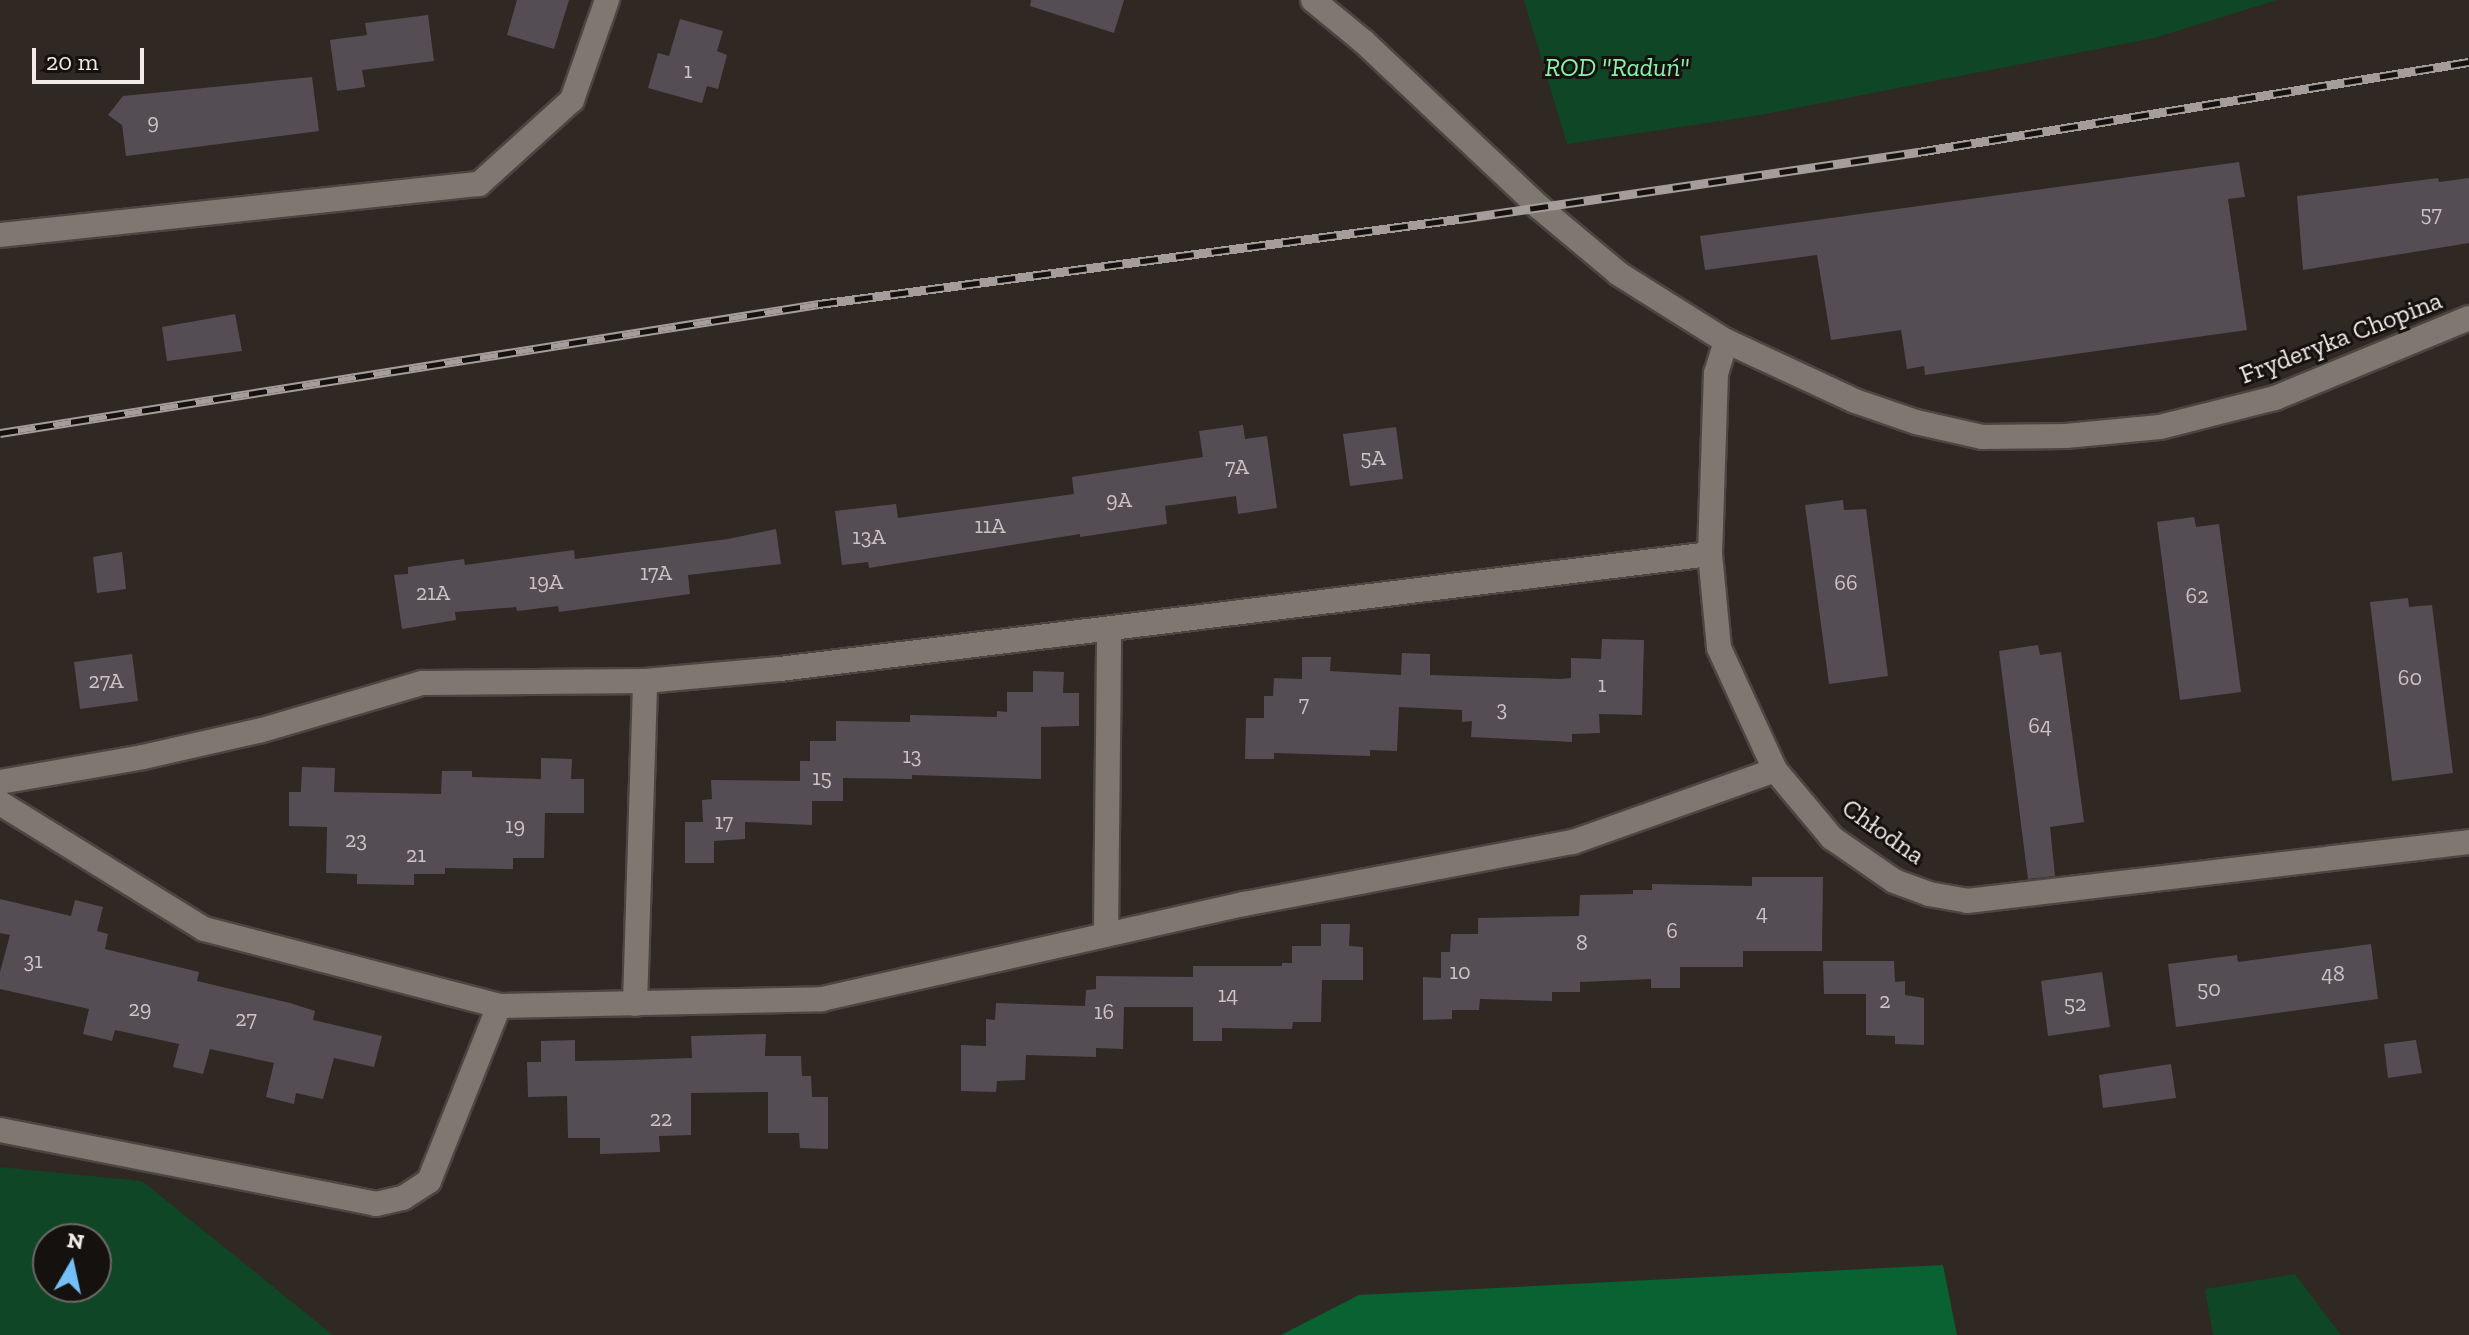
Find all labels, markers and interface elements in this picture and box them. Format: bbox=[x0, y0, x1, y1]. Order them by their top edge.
scale bar bbox=[36, 32, 148, 82]
text: 20 m bbox=[46, 47, 98, 76]
park label: ROD "Raduń" bbox=[1545, 52, 1689, 84]
house number: 1 bbox=[684, 58, 692, 84]
house number: 9 bbox=[147, 109, 159, 135]
house number: 57 bbox=[2420, 201, 2442, 227]
street label: Fryderyka Chopina bbox=[2235, 285, 2447, 391]
house number: 5A bbox=[1360, 445, 1386, 471]
house number: 7A bbox=[1225, 454, 1249, 480]
house number: 9A bbox=[1106, 487, 1132, 513]
house number: 11A bbox=[974, 513, 1006, 539]
house number: 13A bbox=[852, 524, 886, 550]
house number: 17A bbox=[640, 560, 672, 586]
house number: 19A bbox=[529, 569, 563, 595]
house number: 66 bbox=[1834, 570, 1858, 596]
house number: 21A bbox=[416, 580, 450, 606]
house number: 62 bbox=[2185, 583, 2209, 609]
house number: 60 bbox=[2398, 665, 2422, 691]
house number: 27A bbox=[88, 668, 124, 694]
house number: 1 bbox=[1598, 672, 1606, 698]
house number: 7 bbox=[1299, 691, 1309, 717]
house number: 3 bbox=[1497, 696, 1507, 722]
house number: 64 bbox=[2028, 713, 2052, 739]
house number: 13 bbox=[902, 743, 922, 769]
house number: 15 bbox=[812, 765, 832, 791]
street label: Chłodna bbox=[1836, 792, 1930, 872]
house number: 17 bbox=[715, 809, 733, 835]
house number: 19 bbox=[505, 813, 525, 839]
house number: 23 bbox=[345, 827, 367, 853]
house number: 21 bbox=[406, 842, 426, 868]
house number: 4 bbox=[1756, 900, 1768, 926]
house number: 6 bbox=[1666, 918, 1678, 944]
house number: 8 bbox=[1576, 930, 1588, 956]
house number: 31 bbox=[23, 948, 43, 974]
house number: 10 bbox=[1449, 959, 1471, 985]
house number: 48 bbox=[2321, 961, 2345, 987]
house number: 50 bbox=[2197, 976, 2221, 1002]
house number: 14 bbox=[1218, 982, 1238, 1008]
house number: 2 bbox=[1879, 988, 1891, 1014]
house number: 52 bbox=[2064, 991, 2086, 1017]
house number: 29 bbox=[128, 996, 152, 1022]
house number: 16 bbox=[1094, 999, 1114, 1025]
house number: 27 bbox=[235, 1006, 257, 1032]
house number: 22 bbox=[650, 1106, 672, 1132]
north arrow bbox=[32, 1223, 112, 1303]
text: N bbox=[65, 1226, 86, 1255]

